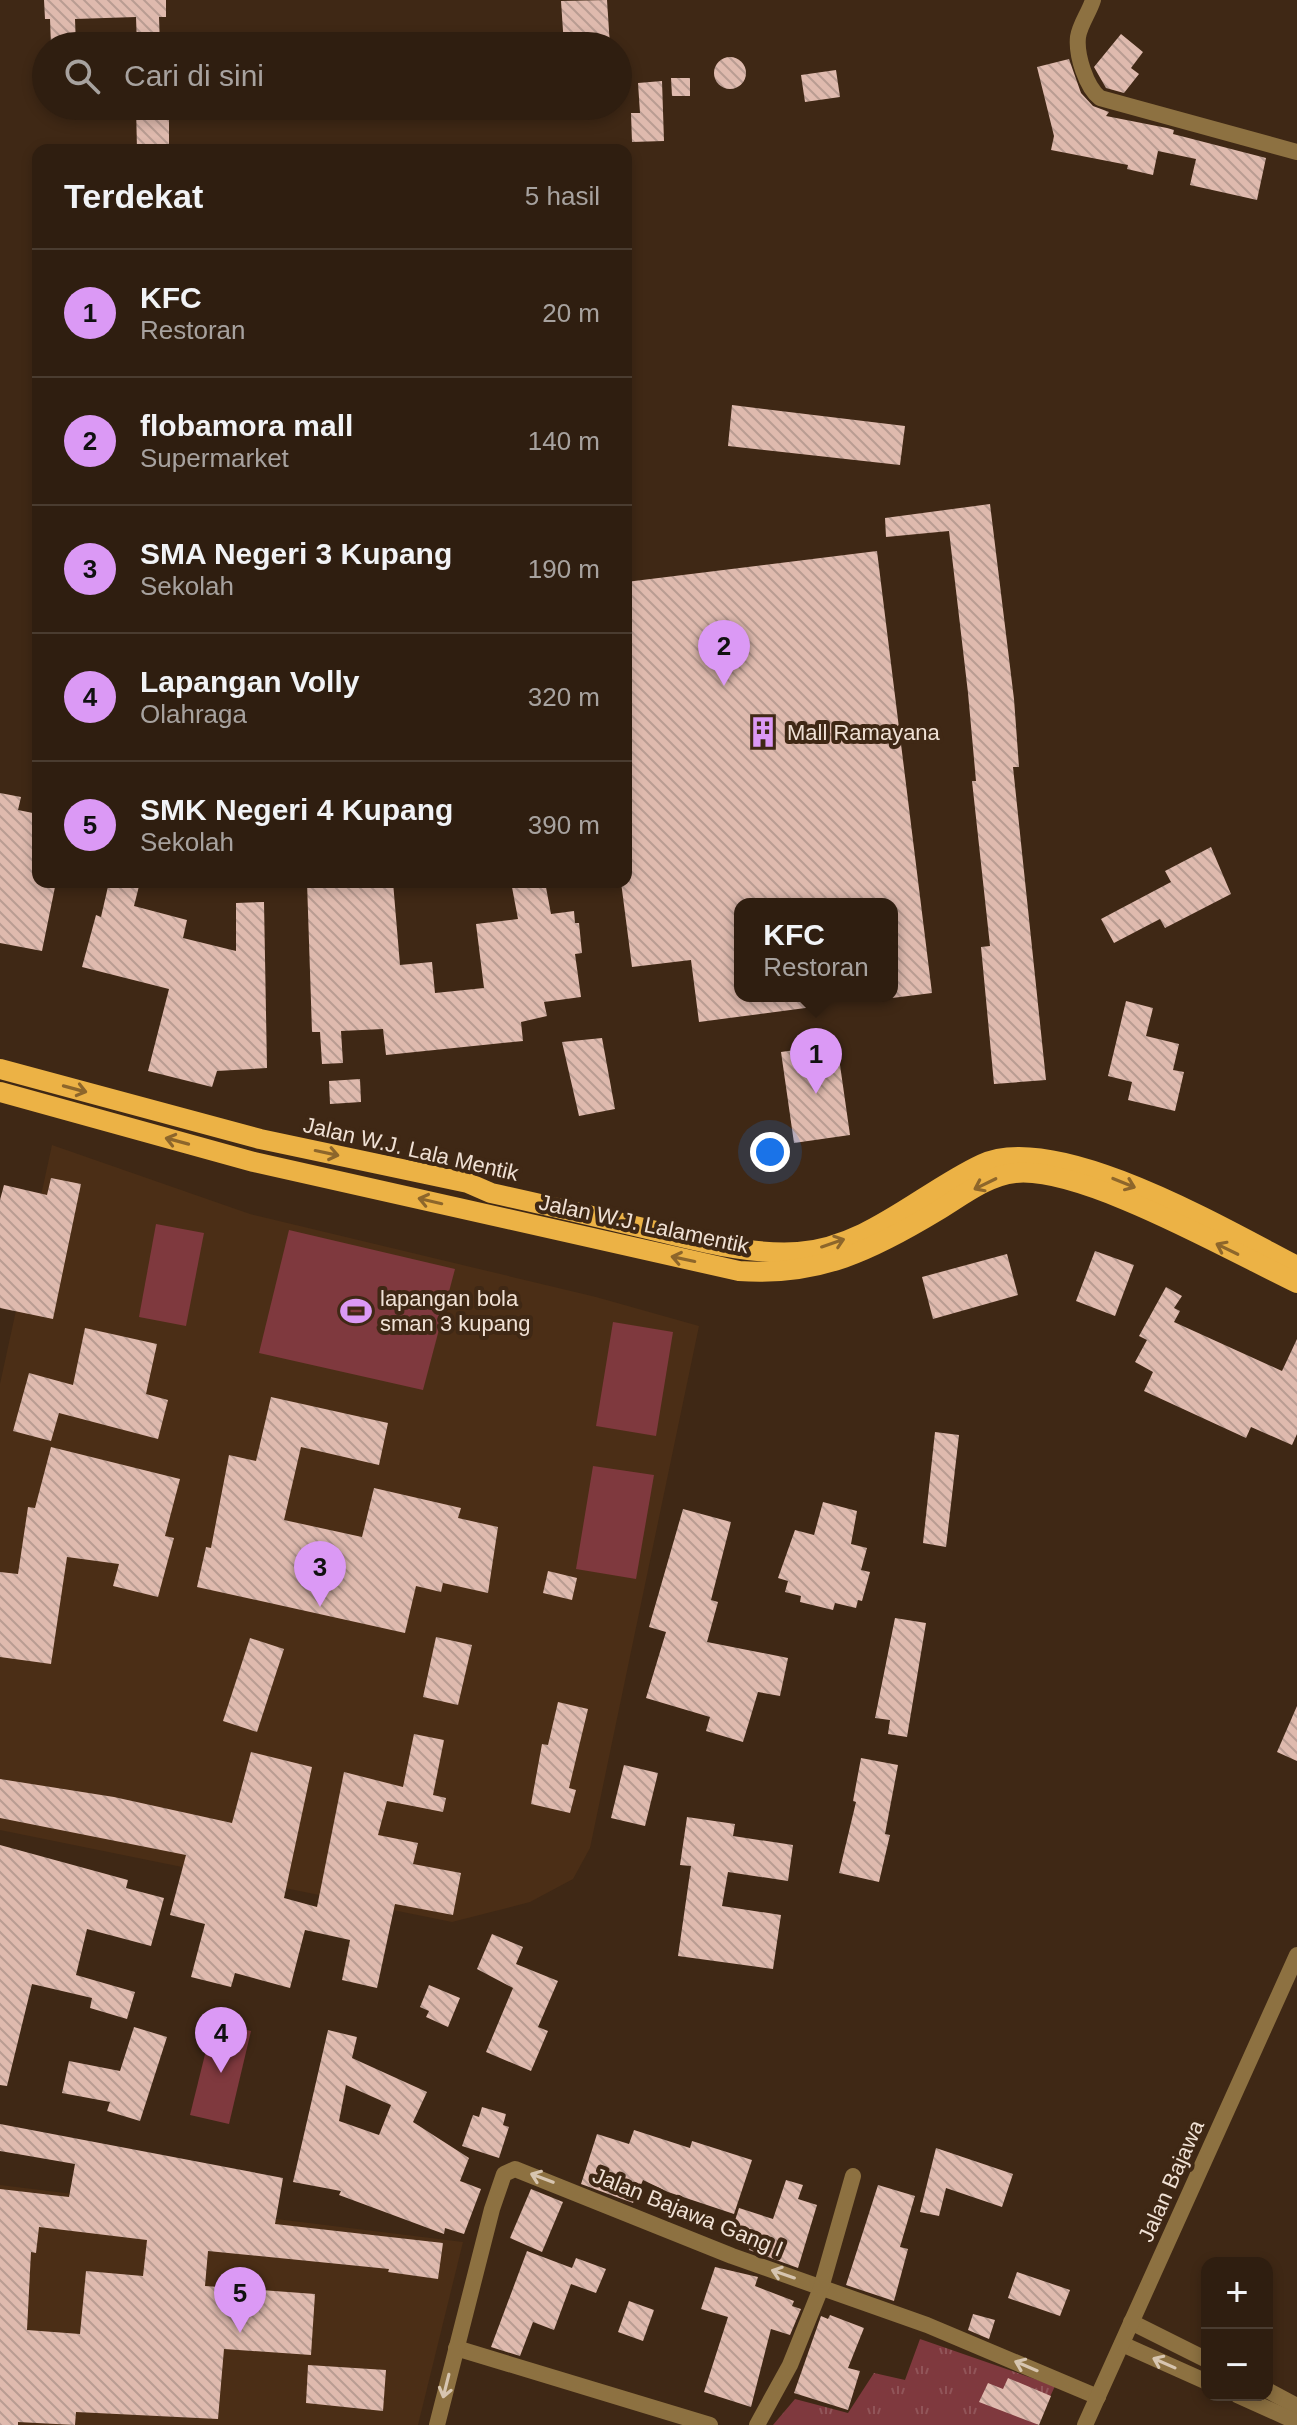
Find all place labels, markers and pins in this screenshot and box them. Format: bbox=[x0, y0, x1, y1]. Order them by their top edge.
pin: 2 bbox=[698, 620, 750, 686]
building icon: Mall Ramayana bbox=[746, 715, 780, 749]
place label: Mall Ramayana bbox=[787, 720, 941, 745]
pin: 1 bbox=[790, 1028, 842, 1094]
place label: lapangan bola sman 3 kupang bbox=[380, 1286, 530, 1336]
sports icon: lapangan bola sman 3 kupang bbox=[339, 1294, 373, 1328]
pin: 3 bbox=[294, 1541, 346, 1607]
pin: 4 bbox=[195, 2007, 247, 2073]
pin: 5 bbox=[214, 2267, 266, 2333]

